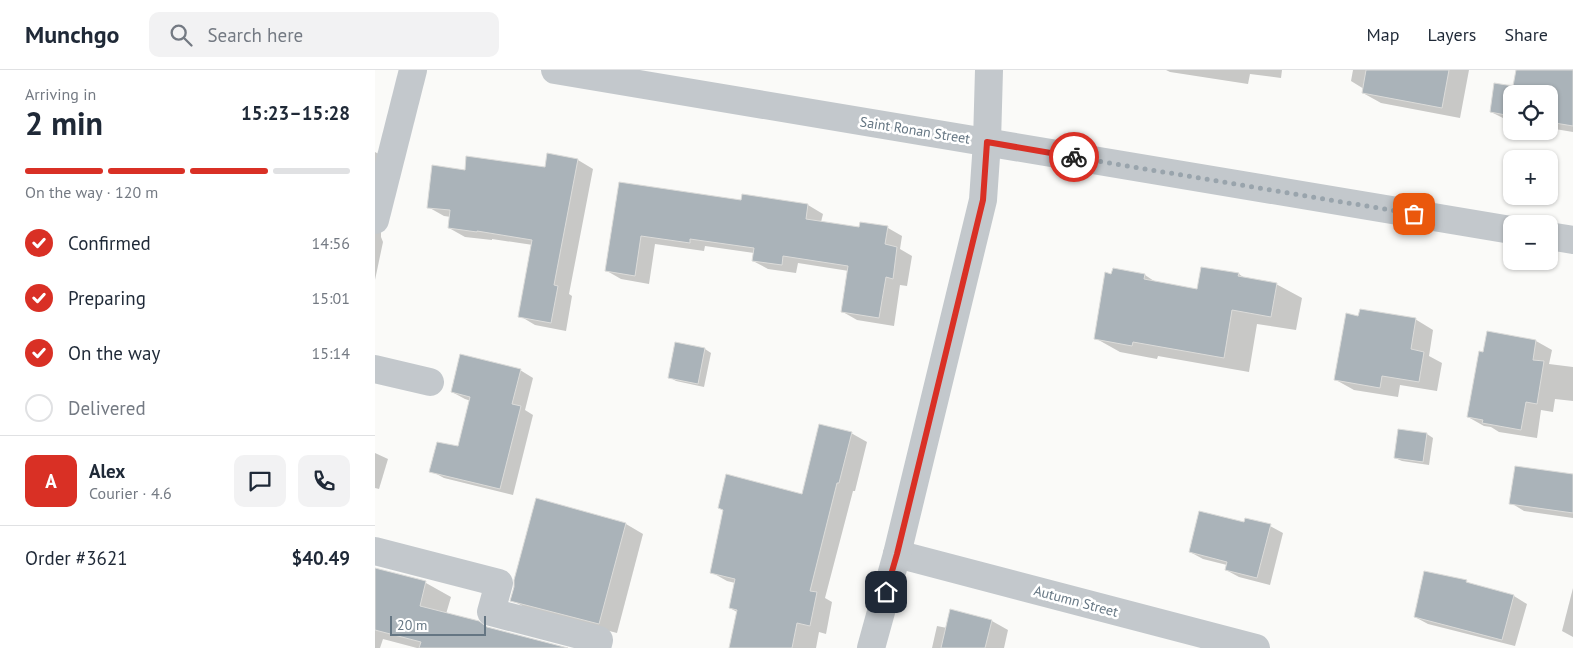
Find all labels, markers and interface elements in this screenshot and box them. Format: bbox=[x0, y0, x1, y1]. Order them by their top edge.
search box bbox=[149, 12, 499, 57]
text: Munchgo bbox=[25, 19, 119, 50]
icon: search bbox=[167, 21, 195, 49]
text: Search here bbox=[207, 23, 303, 47]
text: Map bbox=[1367, 23, 1399, 46]
text: Layers bbox=[1427, 23, 1476, 46]
text: Share bbox=[1504, 23, 1548, 46]
text: Arriving in bbox=[25, 84, 96, 104]
map controls bbox=[1503, 85, 1558, 270]
button: locate bbox=[1503, 85, 1558, 140]
text: 15:23–15:28 bbox=[241, 101, 350, 125]
text: 2 min bbox=[25, 102, 103, 144]
street label: Saint Ronan Street bbox=[859, 112, 972, 148]
courier bbox=[1049, 132, 1099, 182]
icon: bike bbox=[1060, 143, 1088, 171]
button: + bbox=[1503, 150, 1558, 205]
text: On the way · 120 m bbox=[25, 182, 158, 202]
pin bbox=[1393, 193, 1435, 235]
icon: bag bbox=[1400, 200, 1428, 228]
button: − bbox=[1503, 215, 1558, 270]
icon: check bbox=[25, 229, 53, 257]
text: Confirmed bbox=[68, 231, 151, 255]
text: 14:56 bbox=[312, 233, 350, 253]
icon: check bbox=[25, 284, 53, 312]
text: Preparing bbox=[68, 286, 146, 310]
text: 15:01 bbox=[312, 288, 350, 308]
icon: check bbox=[25, 339, 53, 367]
text: On the way bbox=[68, 341, 160, 365]
text: 15:14 bbox=[312, 343, 350, 363]
text: Delivered bbox=[68, 396, 146, 420]
button: chat bbox=[234, 455, 286, 507]
button: phone bbox=[298, 455, 350, 507]
text: Alex bbox=[89, 459, 125, 483]
text: A bbox=[45, 469, 57, 493]
text: Courier · 4.6 bbox=[89, 483, 172, 503]
text: Order #3621 bbox=[25, 546, 128, 570]
text: $40.49 bbox=[291, 546, 350, 570]
pin bbox=[865, 571, 907, 613]
icon: home bbox=[872, 578, 900, 606]
street label: Autumn Street bbox=[1032, 581, 1120, 621]
scale bar bbox=[390, 613, 486, 636]
text: 20 m bbox=[397, 616, 427, 634]

